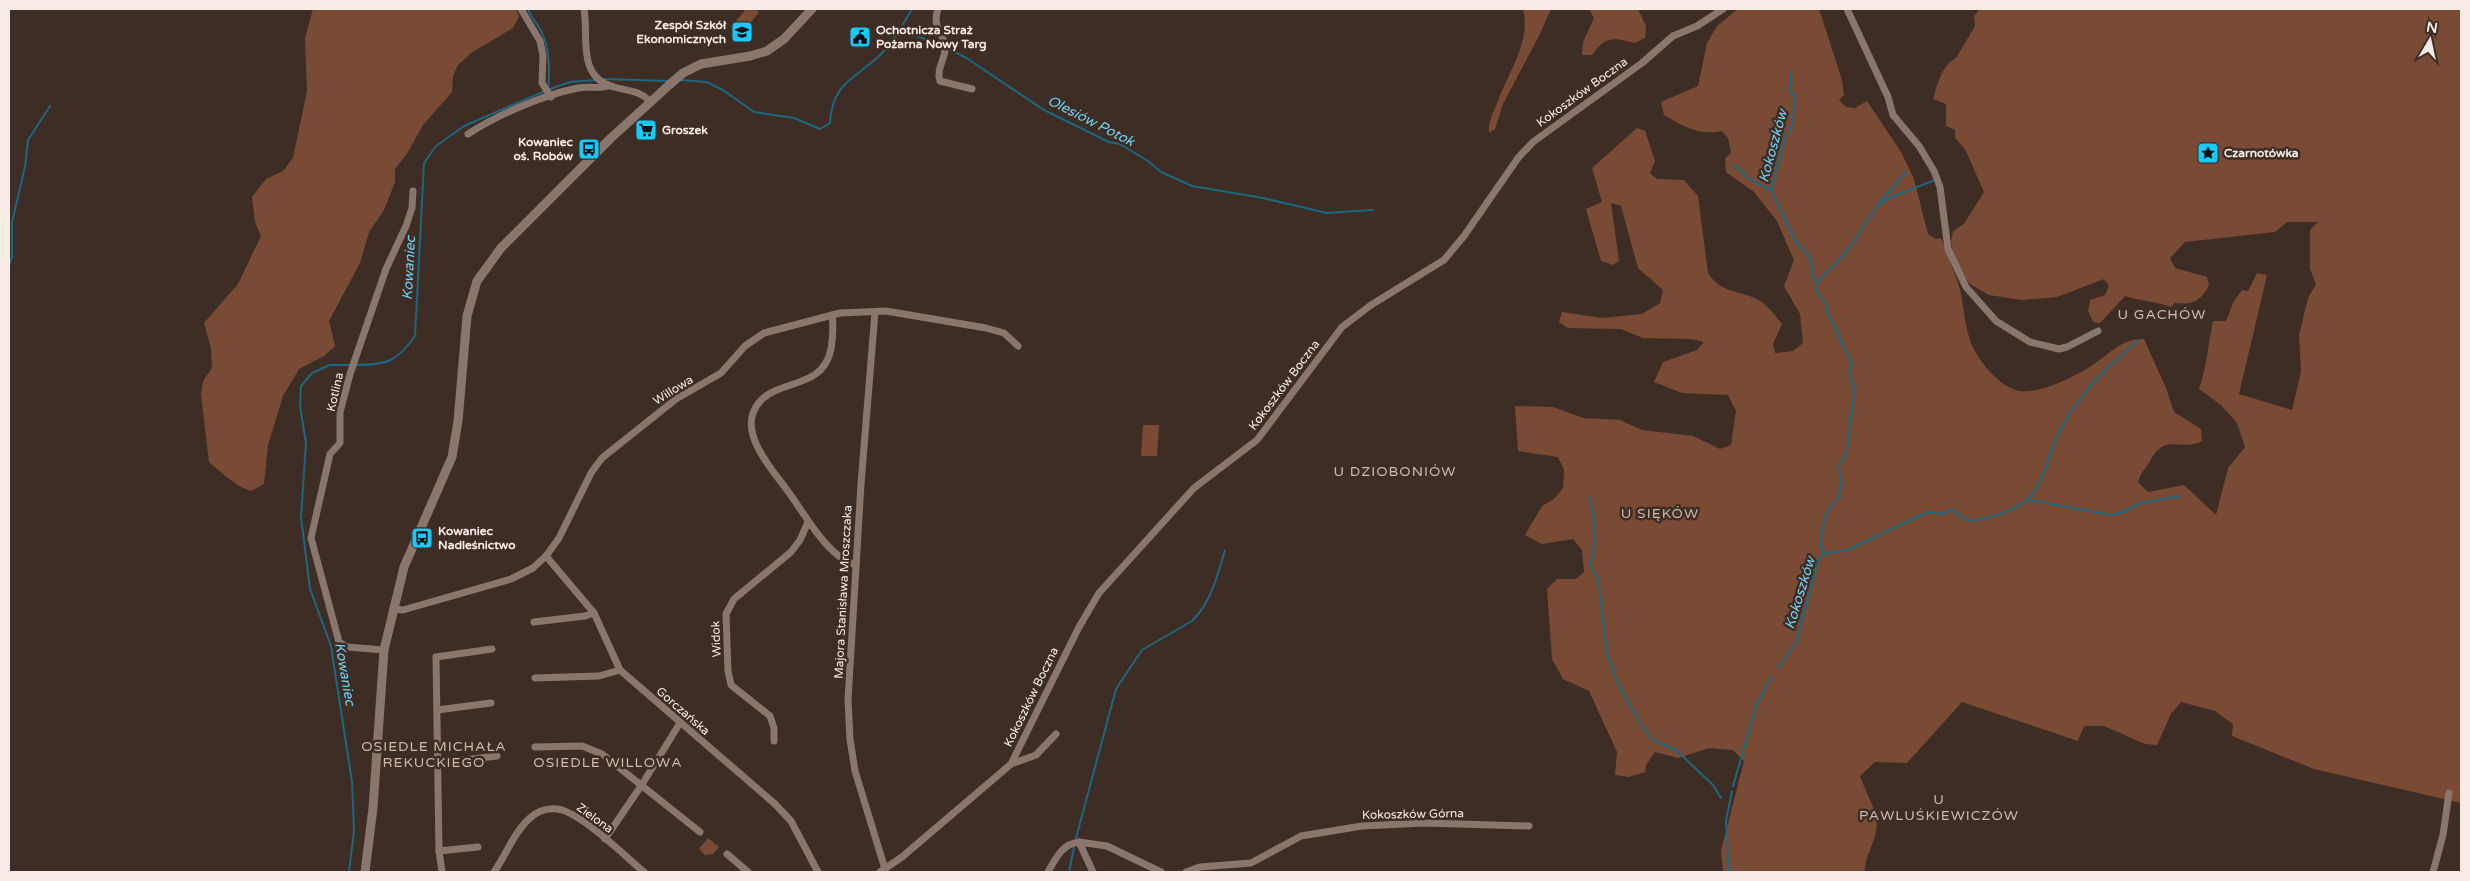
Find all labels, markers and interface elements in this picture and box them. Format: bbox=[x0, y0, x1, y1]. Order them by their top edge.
north arrow bbox=[2405, 15, 2455, 65]
place label: Zespół Szkół Ekonomicznych bbox=[636, 18, 727, 47]
text: N bbox=[2425, 18, 2439, 37]
school or university icon: Zespół Szkół Ekonomicznych bbox=[730, 20, 754, 44]
place label: Ochotnicza Straż Pożarna Nowy Targ bbox=[876, 23, 987, 52]
public building icon: Ochotnicza Straż Pożarna Nowy Targ bbox=[848, 25, 872, 49]
street label: Kokoszków Boczna bbox=[1534, 54, 1630, 130]
water label: Olesiów Potok bbox=[1045, 92, 1138, 151]
water label: Kokoszków bbox=[1755, 106, 1791, 184]
supermarket icon: Groszek bbox=[634, 118, 658, 142]
place label: Groszek bbox=[662, 123, 708, 137]
place label: Kowaniec oś. Robów bbox=[514, 135, 574, 163]
bus stop icon: Kowaniec oś. Robów bbox=[577, 137, 601, 161]
place icon: Czarnotówka bbox=[2196, 141, 2220, 165]
place label: Czarnotówka bbox=[2224, 146, 2299, 160]
water label: Kowaniec bbox=[399, 234, 419, 300]
district label: U GACHÓW bbox=[2118, 306, 2206, 323]
street label: Kokoszków Boczna bbox=[1246, 337, 1322, 433]
street label: Kotlina bbox=[324, 371, 346, 413]
street label: Willowa bbox=[650, 372, 696, 408]
district label: U DZIOBONIÓW bbox=[1334, 463, 1456, 480]
street label: Majora Stanisława Mroszczaka bbox=[831, 505, 855, 679]
district label: U SIĘKÓW bbox=[1621, 505, 1699, 522]
place label: Kowaniec Nadleśnictwo bbox=[438, 524, 515, 552]
bus stop icon: Kowaniec Nadleśnictwo bbox=[410, 526, 434, 550]
water label: Kokoszków bbox=[1781, 553, 1820, 631]
street label: Widok bbox=[708, 620, 724, 657]
water label: Kowaniec bbox=[331, 641, 359, 709]
street label: Kokoszków Boczna bbox=[1001, 645, 1061, 749]
street label: Gorczańska bbox=[653, 684, 713, 738]
district label: OSIEDLE MICHAŁA REKUCKIEGO bbox=[361, 738, 507, 771]
district label: OSIEDLE WILLOWA bbox=[533, 754, 683, 771]
district label: U PAWLUŚKIEWICZÓW bbox=[1859, 791, 2019, 824]
street label: Zielona bbox=[574, 800, 616, 836]
street label: Kokoszków Górna bbox=[1362, 806, 1464, 822]

